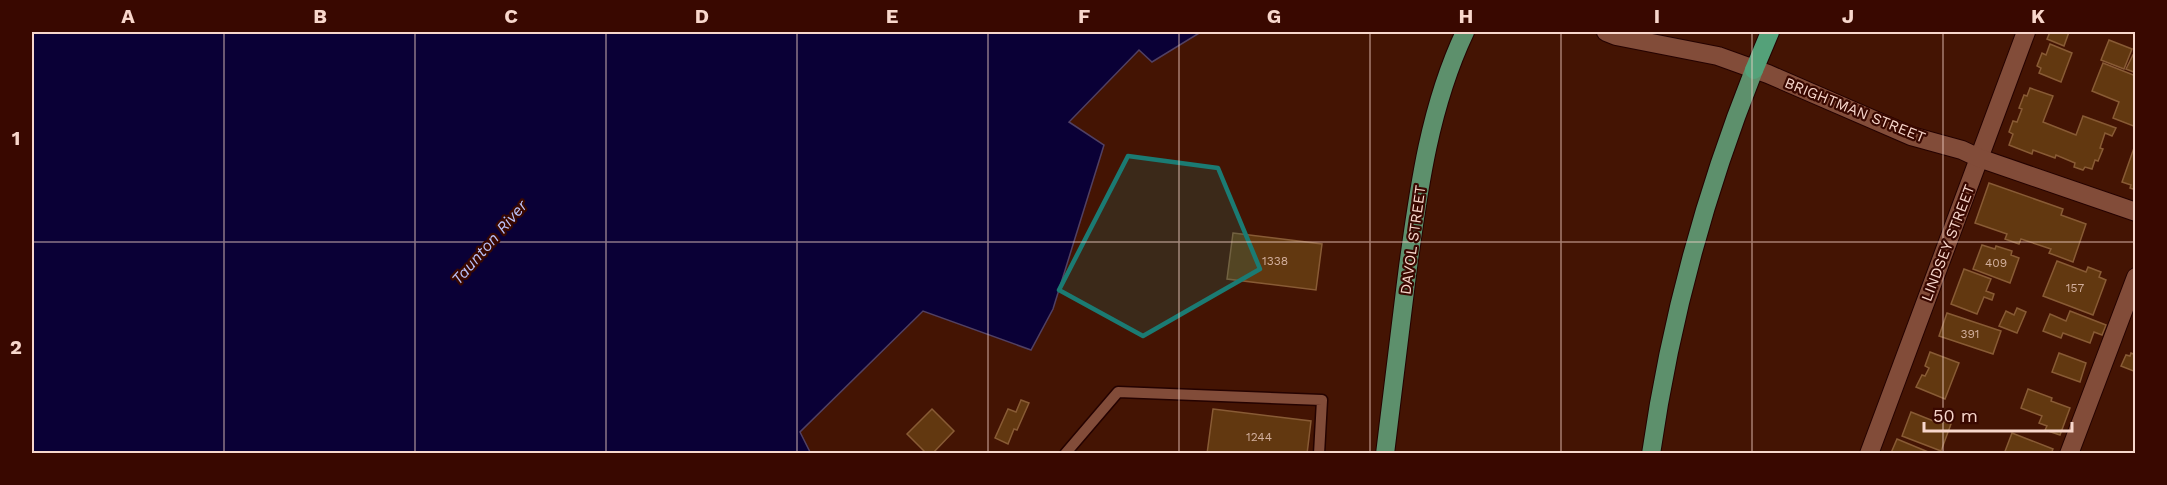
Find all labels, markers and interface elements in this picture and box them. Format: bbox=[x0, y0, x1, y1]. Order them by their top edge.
text: A bbox=[121, 4, 135, 28]
text: B bbox=[313, 4, 327, 28]
text: C bbox=[504, 4, 518, 28]
text: D bbox=[695, 4, 709, 28]
text: E bbox=[886, 4, 898, 28]
text: F bbox=[1078, 4, 1090, 28]
text: G bbox=[1267, 4, 1281, 28]
text: H bbox=[1459, 4, 1473, 28]
text: I bbox=[1654, 4, 1660, 28]
text: J bbox=[1842, 4, 1854, 28]
text: K bbox=[2031, 4, 2045, 28]
street label: BRIGHTMAN STREET bbox=[1782, 73, 1928, 147]
text: 1 bbox=[12, 126, 20, 150]
street label: LINDSEY STREET bbox=[1917, 182, 1979, 304]
street label: DAVOL STREET bbox=[1396, 184, 1430, 296]
water label: Taunton River bbox=[448, 196, 532, 288]
house number: 1338 bbox=[1262, 254, 1288, 268]
house number: 409 bbox=[1985, 256, 2007, 270]
house number: 157 bbox=[2066, 281, 2084, 295]
house number: 391 bbox=[1960, 327, 1980, 341]
text: 2 bbox=[10, 335, 22, 359]
scale bar bbox=[1924, 395, 2072, 433]
text: 50 m bbox=[1933, 405, 1978, 426]
house number: 1244 bbox=[1246, 430, 1272, 444]

